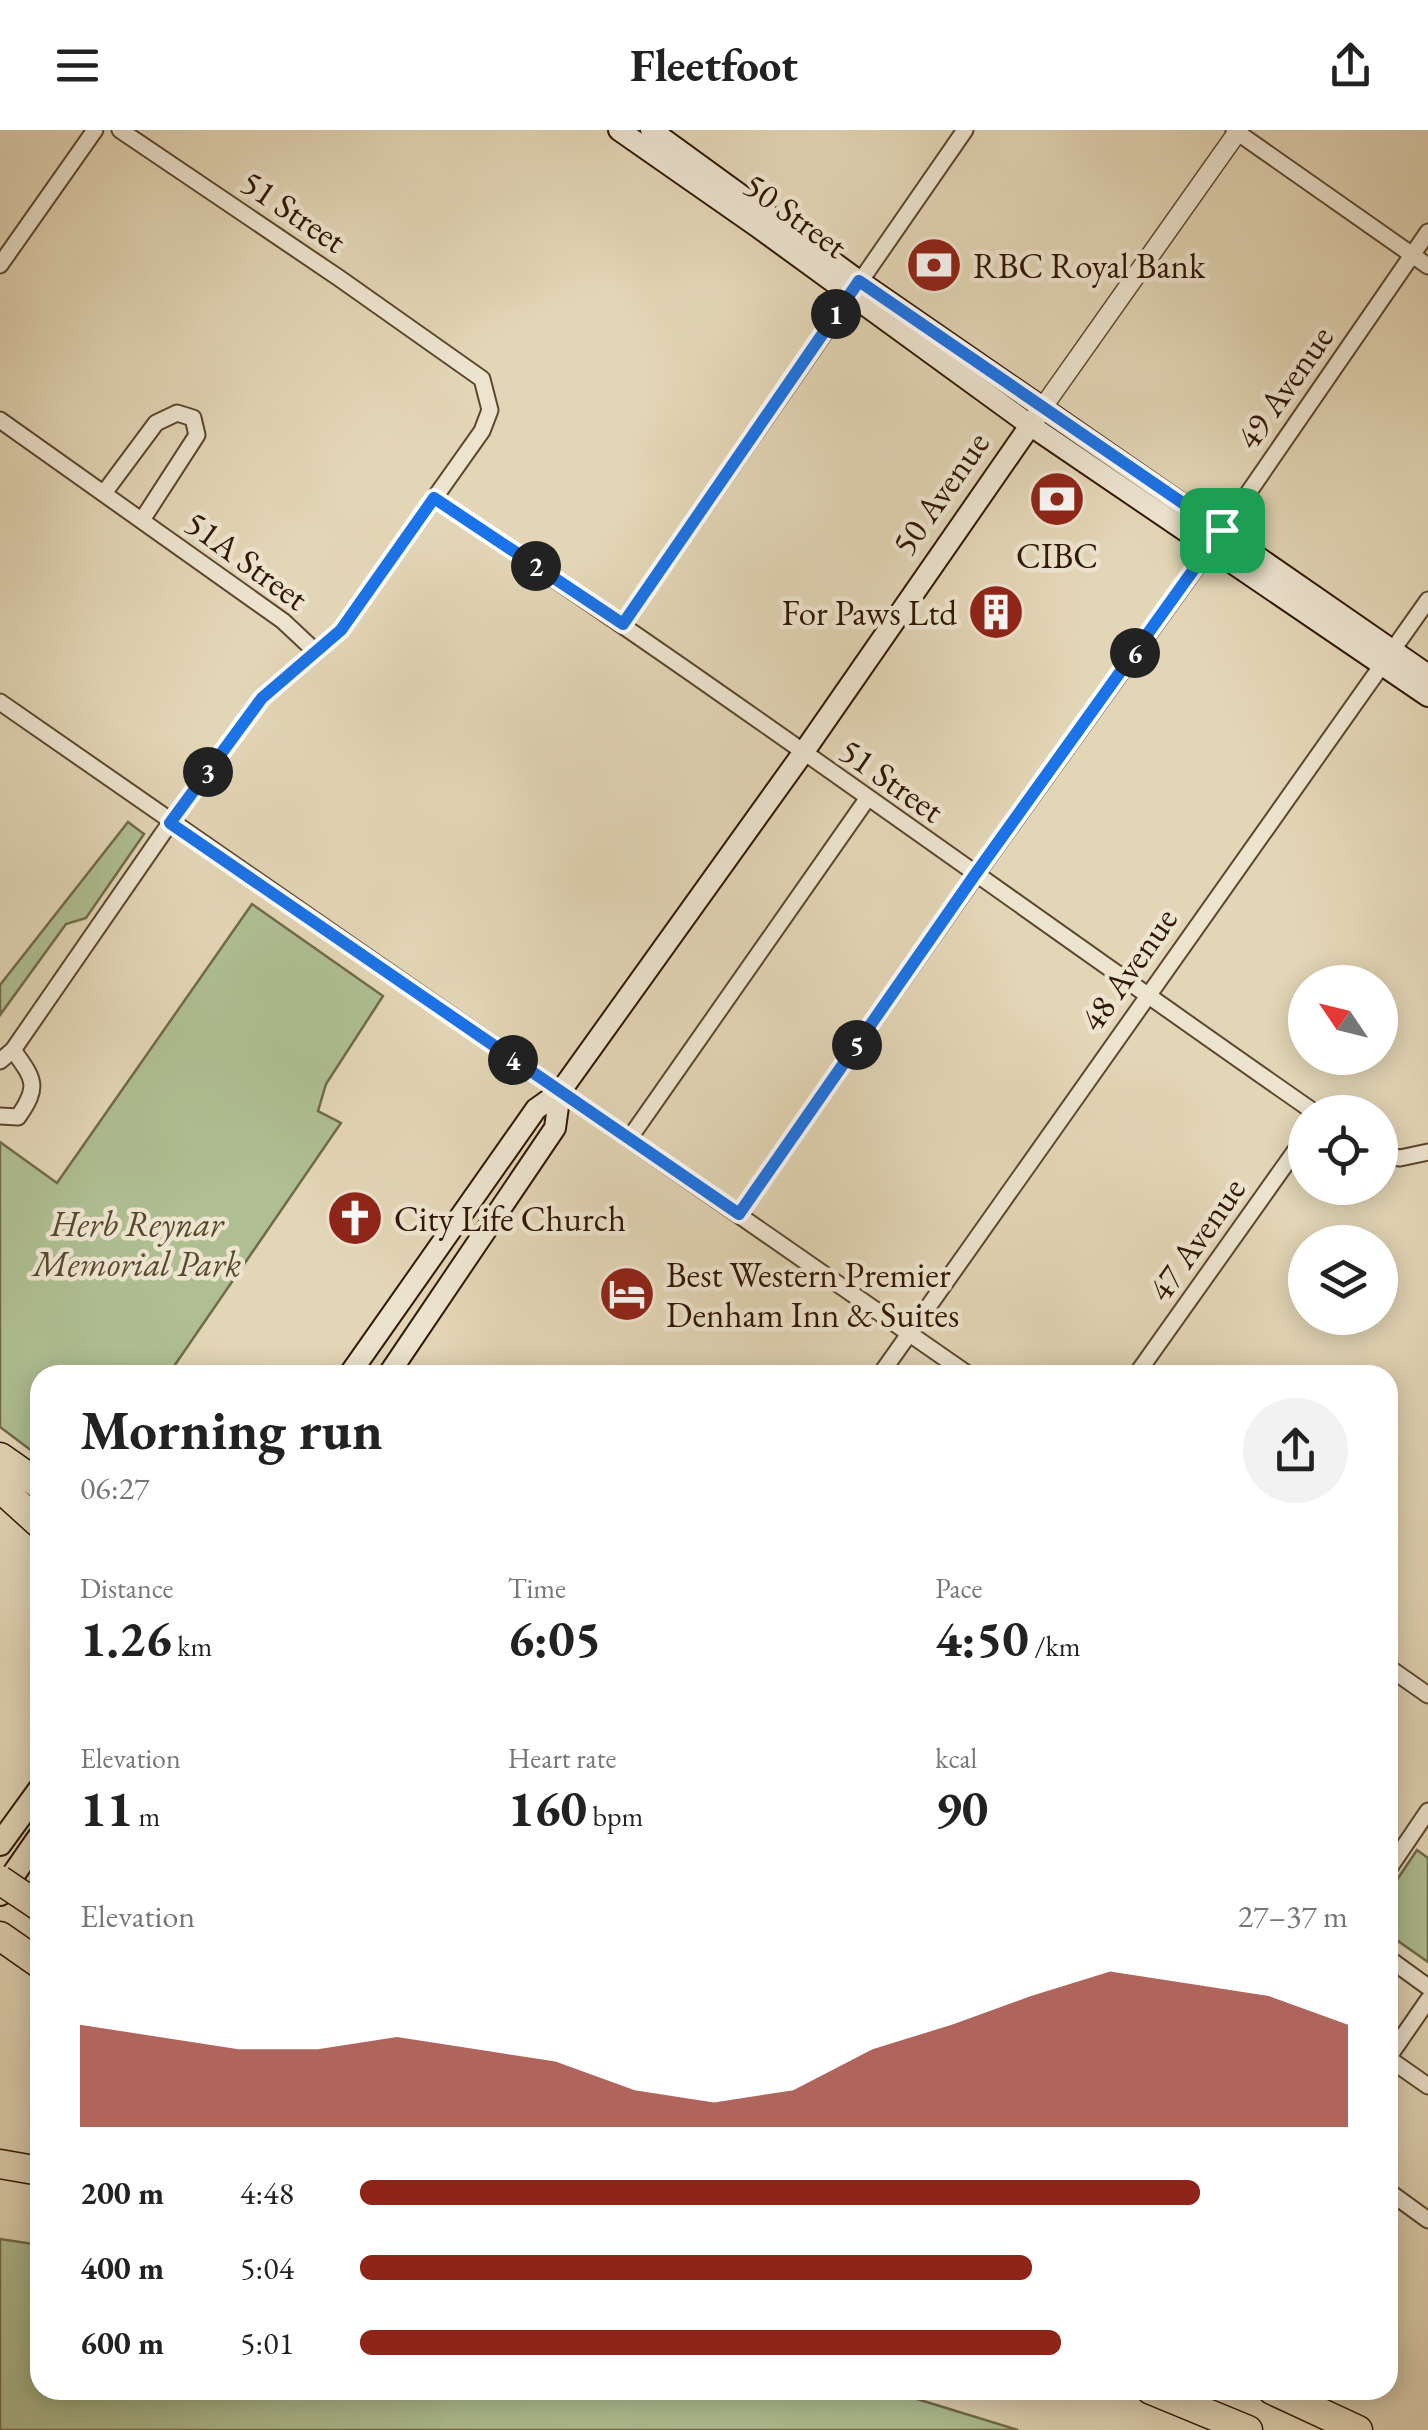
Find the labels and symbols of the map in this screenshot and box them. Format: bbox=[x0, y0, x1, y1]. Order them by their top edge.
street label: 51 Street bbox=[233, 159, 355, 263]
street label: 50 Street bbox=[735, 162, 857, 268]
bank icon: RBC Royal Bank bbox=[904, 235, 964, 295]
place label: RBC Royal Bank bbox=[973, 243, 1206, 288]
pin: 1 bbox=[811, 289, 861, 339]
street label: 49 Avenue bbox=[1225, 316, 1343, 458]
street label: 50 Avenue bbox=[881, 422, 999, 564]
bank icon: CIBC bbox=[1027, 469, 1087, 529]
pin bbox=[1180, 488, 1265, 573]
street label: 51A Street bbox=[176, 500, 318, 620]
place label: CIBC bbox=[1016, 533, 1098, 578]
pin: 2 bbox=[511, 541, 561, 591]
building icon: For Paws Ltd bbox=[966, 582, 1026, 642]
place label: For Paws Ltd bbox=[782, 590, 957, 635]
pin: 6 bbox=[1110, 628, 1160, 678]
street label: 51 Street bbox=[831, 728, 953, 832]
pin: 3 bbox=[183, 747, 233, 797]
street label: 48 Avenue bbox=[1069, 898, 1187, 1040]
north arrow bbox=[1288, 965, 1398, 1075]
pin: 5 bbox=[832, 1020, 882, 1070]
pin: 4 bbox=[488, 1035, 538, 1085]
street label: 47 Avenue bbox=[1137, 1168, 1255, 1310]
church icon: City Life Church bbox=[325, 1188, 385, 1248]
place label: City Life Church bbox=[394, 1196, 626, 1241]
park label: Herb Reynar Memorial Park bbox=[31, 1201, 241, 1286]
place label: Best Western Premier Denham Inn & Suites bbox=[666, 1252, 959, 1337]
hotel icon: Best Western Premier Denham Inn & Suites bbox=[597, 1264, 657, 1324]

